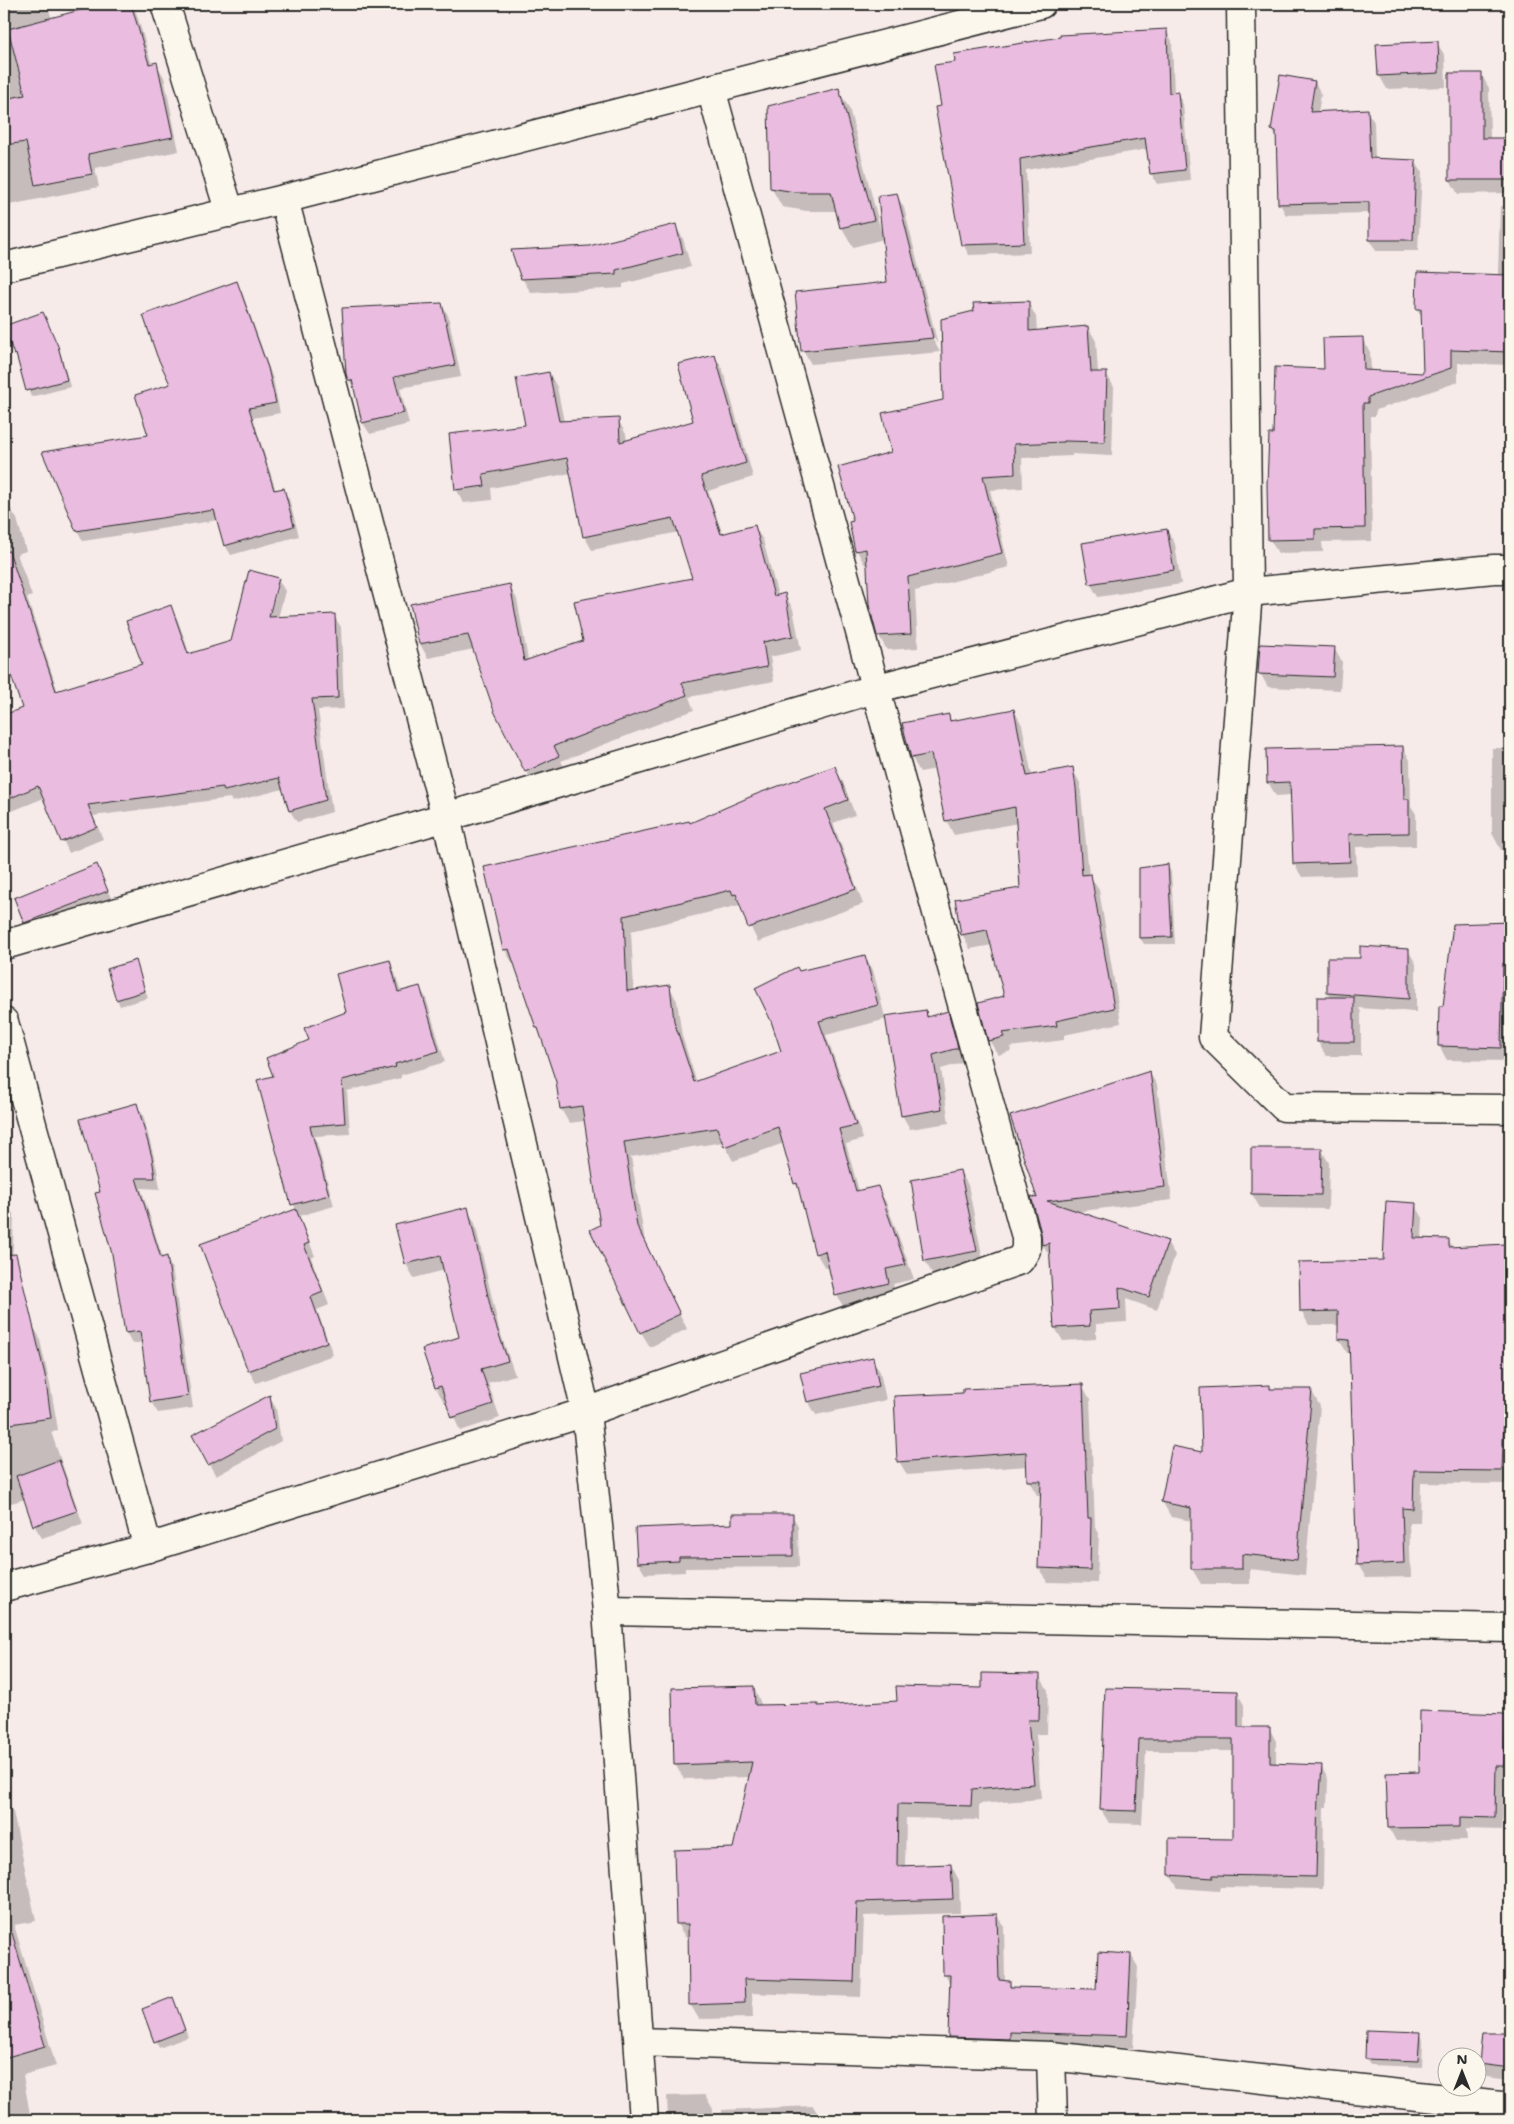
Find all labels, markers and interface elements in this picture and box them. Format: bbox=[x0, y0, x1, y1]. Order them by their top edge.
north arrow bbox=[1436, 2046, 1486, 2096]
text: N bbox=[1456, 2050, 1468, 2068]

